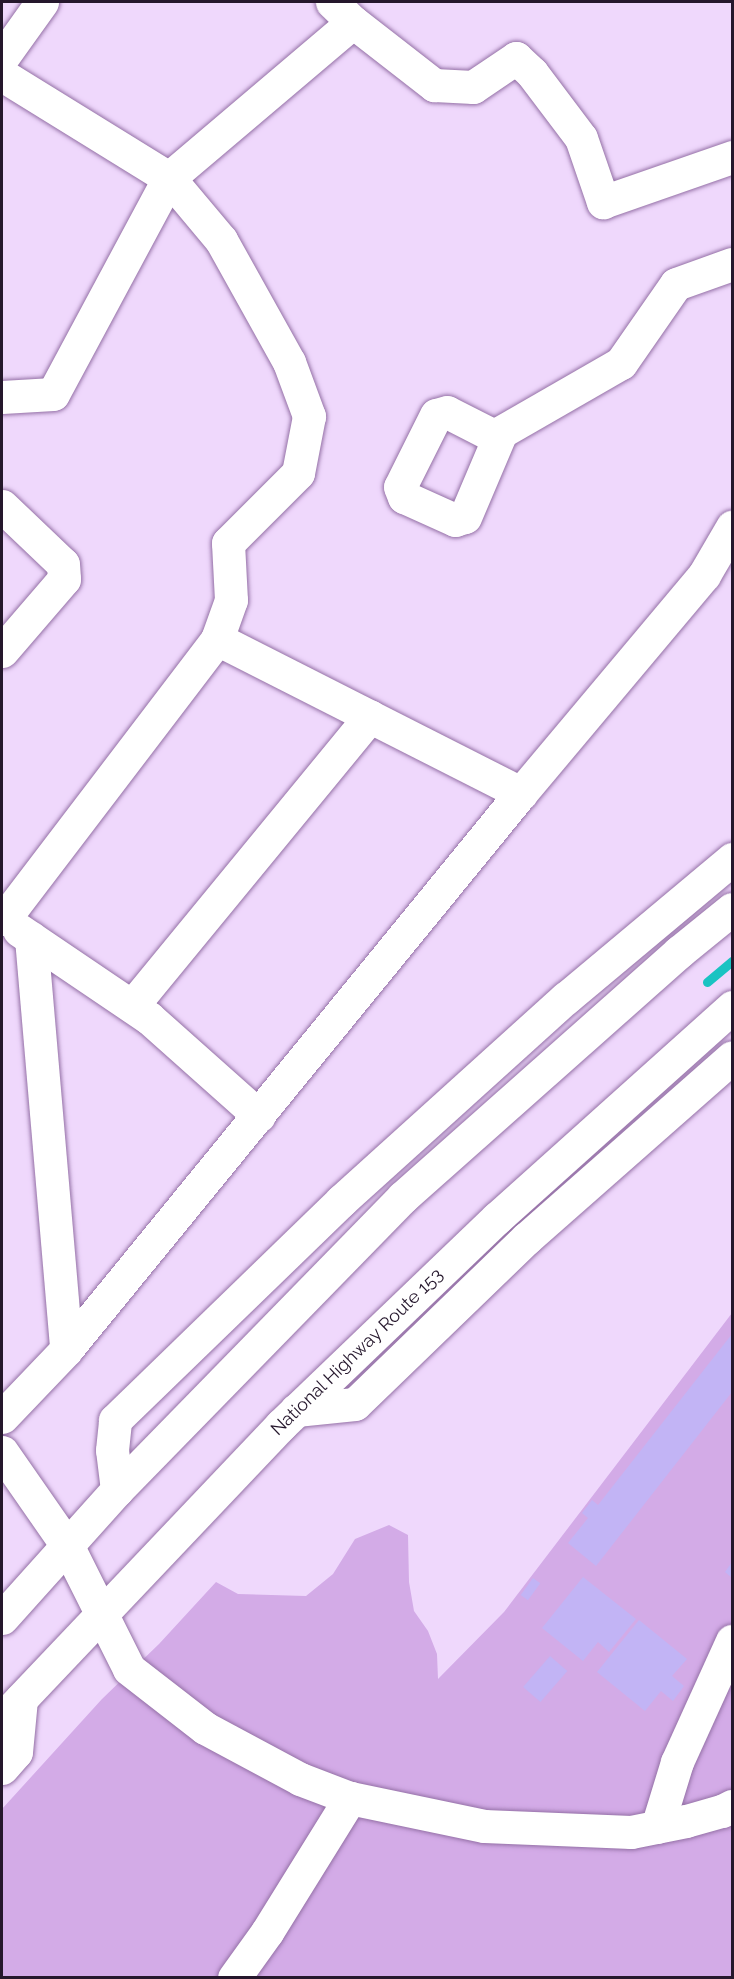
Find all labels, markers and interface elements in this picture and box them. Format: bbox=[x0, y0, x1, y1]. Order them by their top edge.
street label: National Highway Route 153 bbox=[266, 1264, 448, 1440]

